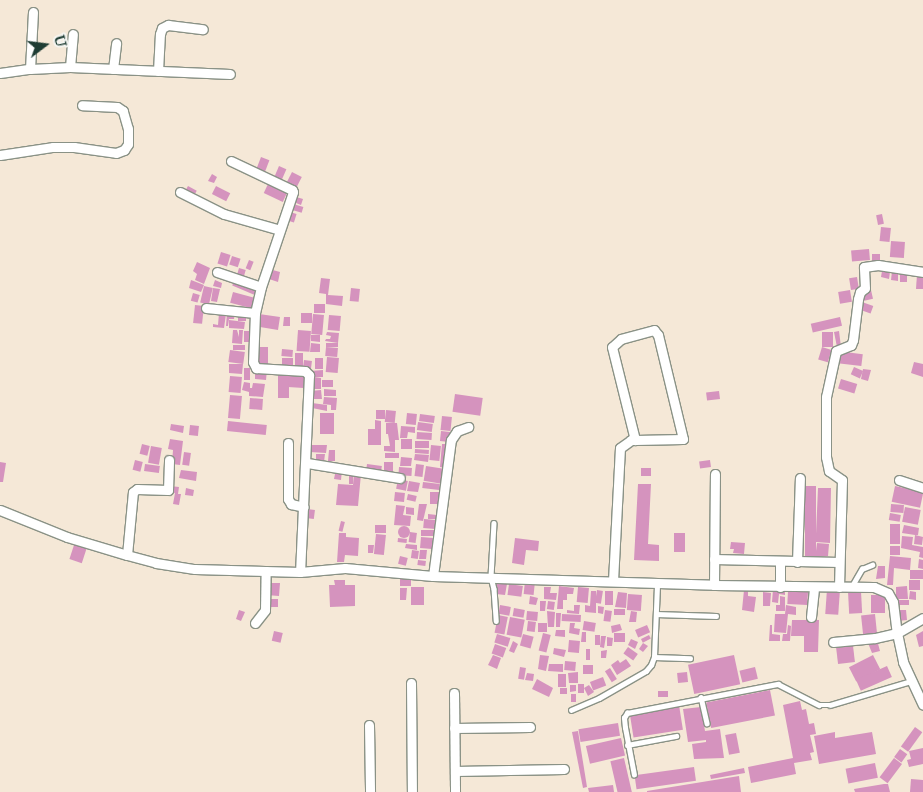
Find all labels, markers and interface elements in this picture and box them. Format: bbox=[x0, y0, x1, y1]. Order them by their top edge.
north arrow bbox=[20, 20, 70, 70]
text: U bbox=[50, 33, 70, 49]

